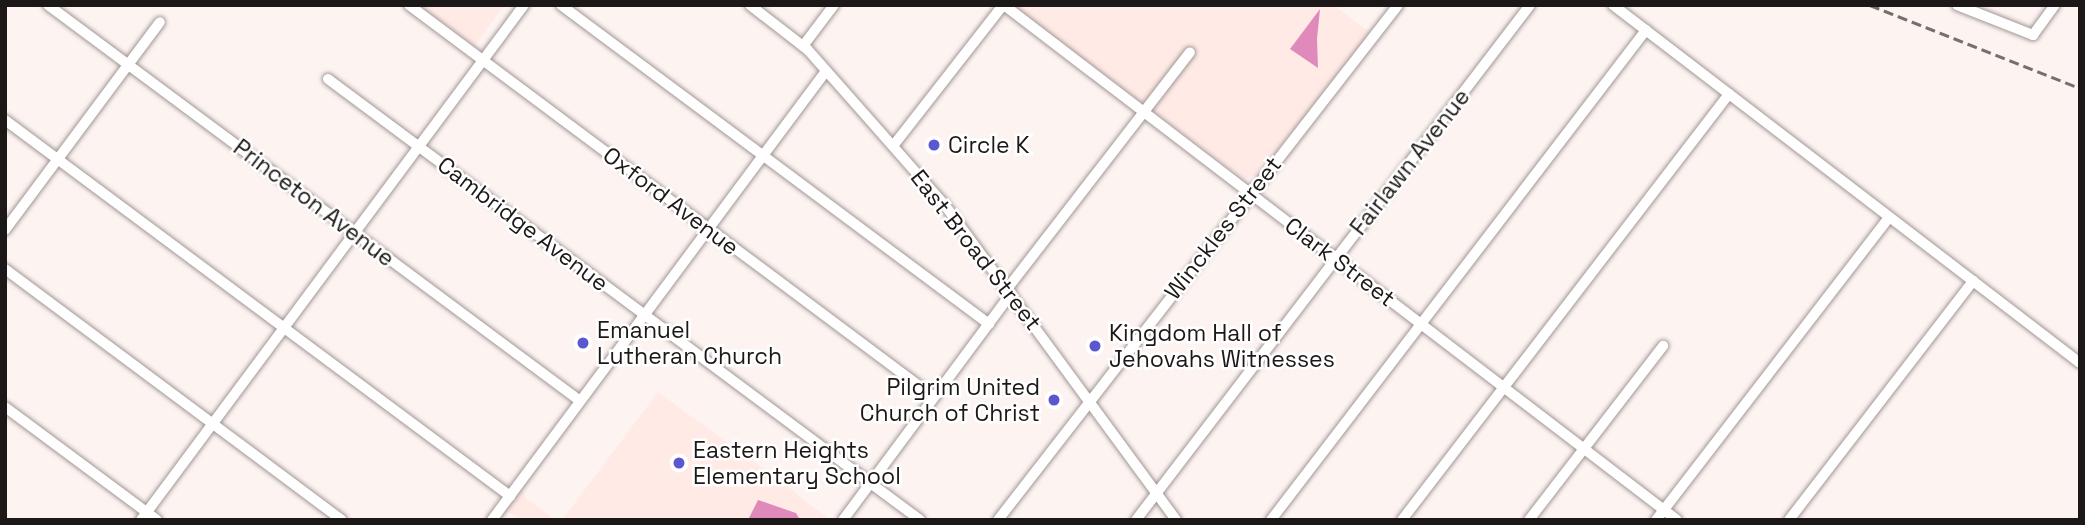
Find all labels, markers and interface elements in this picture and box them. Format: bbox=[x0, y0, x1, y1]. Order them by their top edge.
street label: Fairlawn Avenue bbox=[1344, 83, 1476, 241]
place label: Circle K bbox=[948, 131, 1030, 159]
street label: Princeton Avenue bbox=[228, 133, 400, 273]
marker: Circle K bbox=[926, 137, 942, 153]
street label: Oxford Avenue bbox=[598, 141, 744, 261]
street label: Cambridge Avenue bbox=[432, 151, 614, 297]
street label: Winckles Street bbox=[1159, 151, 1287, 305]
street label: East Broad Street bbox=[905, 164, 1047, 336]
street label: Clark Street bbox=[1279, 212, 1401, 312]
place label: Emanuel Lutheran Church bbox=[597, 316, 782, 370]
place label: Kingdom Hall of Jehovahs Witnesses bbox=[1109, 319, 1335, 373]
marker: Emanuel Lutheran Church bbox=[575, 335, 591, 351]
marker: Kingdom Hall of Jehovahs Witnesses bbox=[1087, 338, 1103, 354]
place label: Pilgrim United Church of Christ bbox=[860, 373, 1040, 427]
marker: Pilgrim United Church of Christ bbox=[1046, 392, 1062, 408]
place label: Eastern Heights Elementary School bbox=[693, 436, 901, 490]
marker: Eastern Heights Elementary School bbox=[671, 455, 687, 471]

